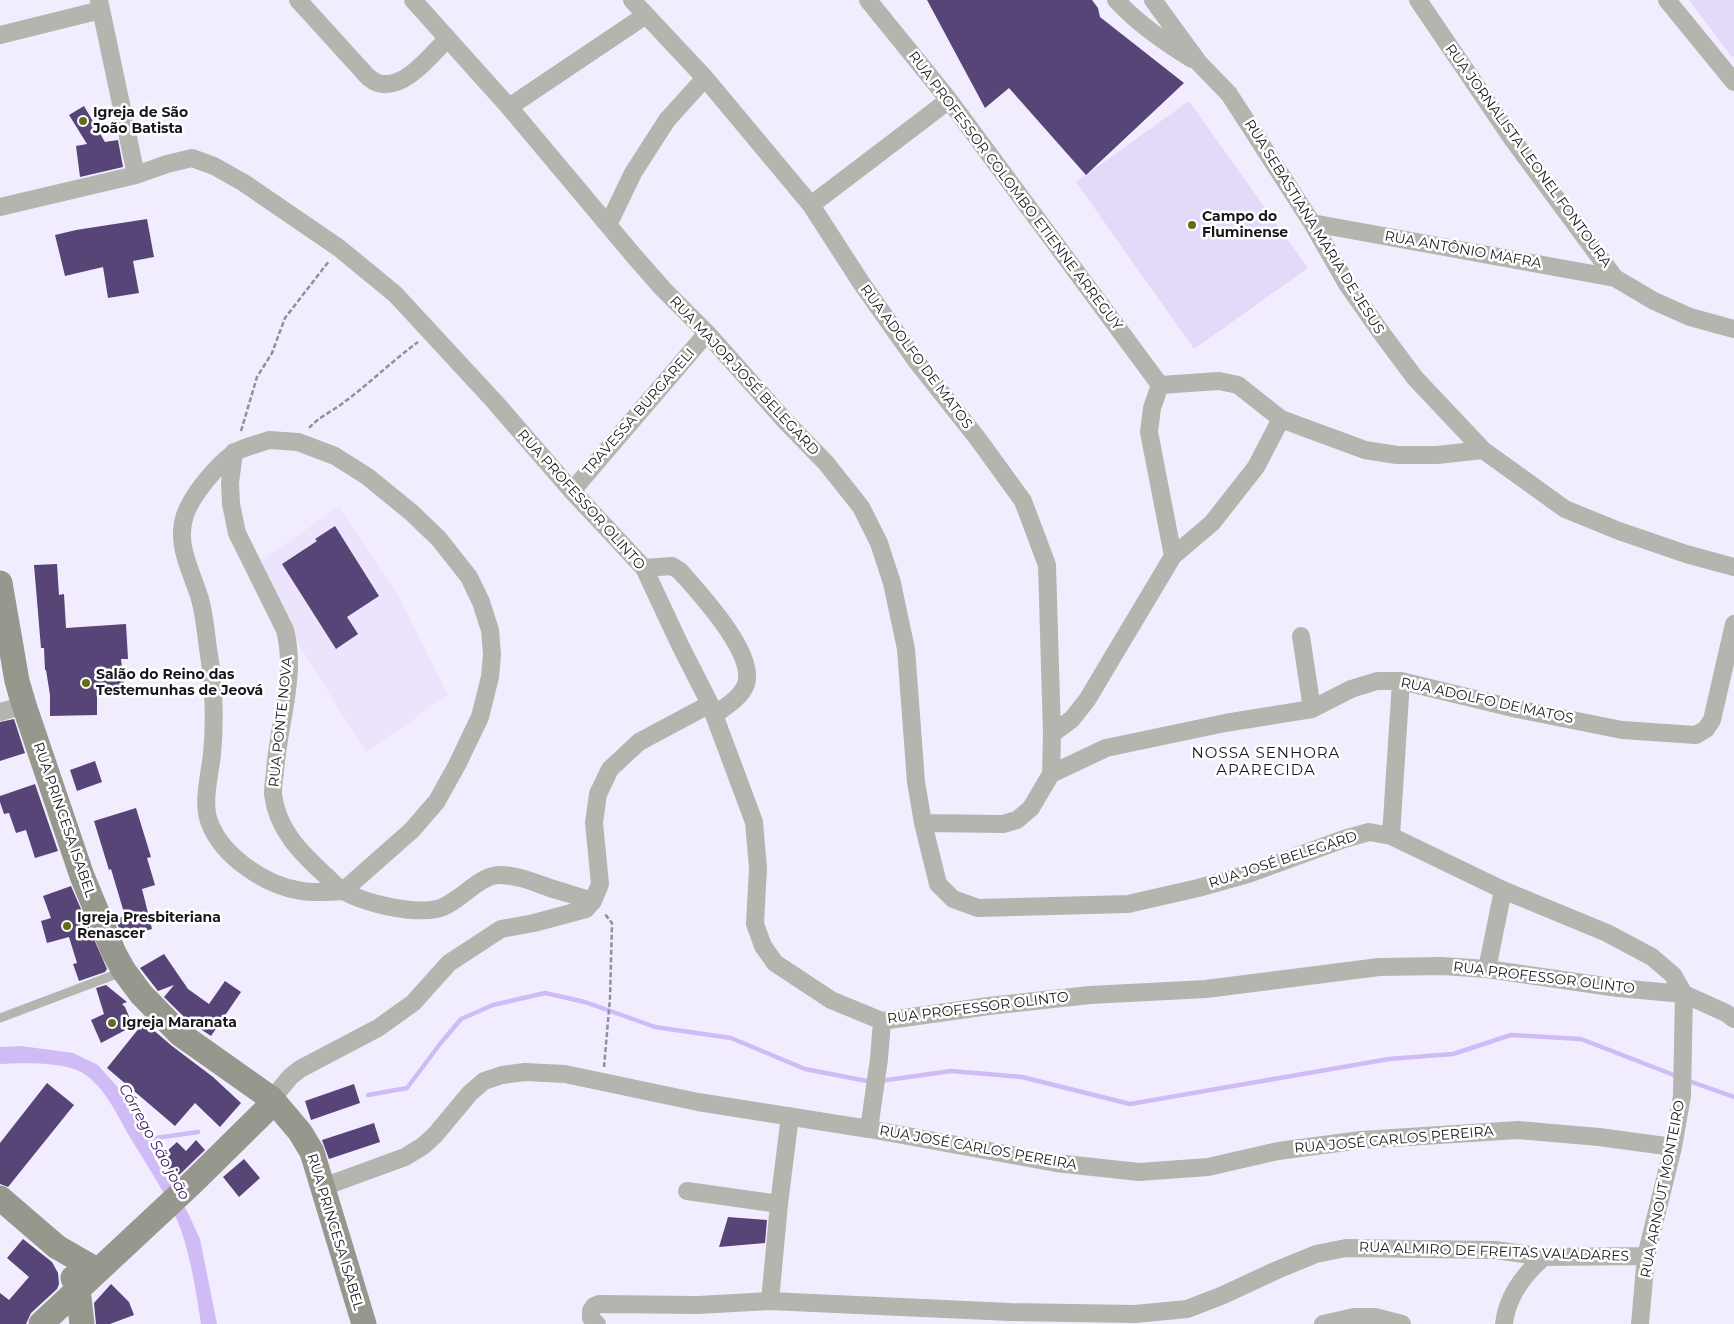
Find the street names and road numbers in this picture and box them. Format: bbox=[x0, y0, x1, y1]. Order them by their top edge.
street label: RUA JORNALISTA LEONEL FONTOURA bbox=[1441, 41, 1615, 271]
street label: RUA PROFESSOR COLOMBO ETIENNE ARREGUY bbox=[905, 48, 1125, 334]
street label: RUA SEBASTIANA MARIA DE JESUS bbox=[1241, 117, 1387, 337]
street label: RUA ANTÔNIO MAFRA bbox=[1383, 228, 1543, 272]
street label: RUA ADOLFO DE MATOS bbox=[856, 282, 976, 432]
street label: RUA MAJOR JOSÉ BELEGARD bbox=[666, 293, 822, 459]
street label: TRAVESSA BURGARELI bbox=[579, 345, 699, 479]
street label: RUA PROFESSOR OLINTO bbox=[514, 426, 648, 574]
street label: RUA PONTE NOVA bbox=[266, 656, 296, 788]
street label: RUA ADOLFO DE MATOS bbox=[1399, 674, 1575, 728]
street label: RUA PRINCESA ISABEL bbox=[30, 740, 98, 900]
street label: RUA JOSÉ BELEGARD bbox=[1207, 828, 1359, 892]
street label: RUA PROFESSOR OLINTO bbox=[1452, 959, 1636, 997]
street label: RUA PROFESSOR OLINTO bbox=[886, 989, 1070, 1027]
street label: RUA ARNOUT MONTEIRO bbox=[1638, 1099, 1688, 1279]
street label: RUA JOSÉ CARLOS PEREIRA bbox=[878, 1122, 1078, 1174]
street label: RUA JOSÉ CARLOS PEREIRA bbox=[1294, 1123, 1494, 1157]
street label: RUA PRINCESA ISABEL bbox=[303, 1152, 367, 1312]
street label: RUA ALMIRO DE FREITAS VALADARES bbox=[1359, 1239, 1629, 1265]

